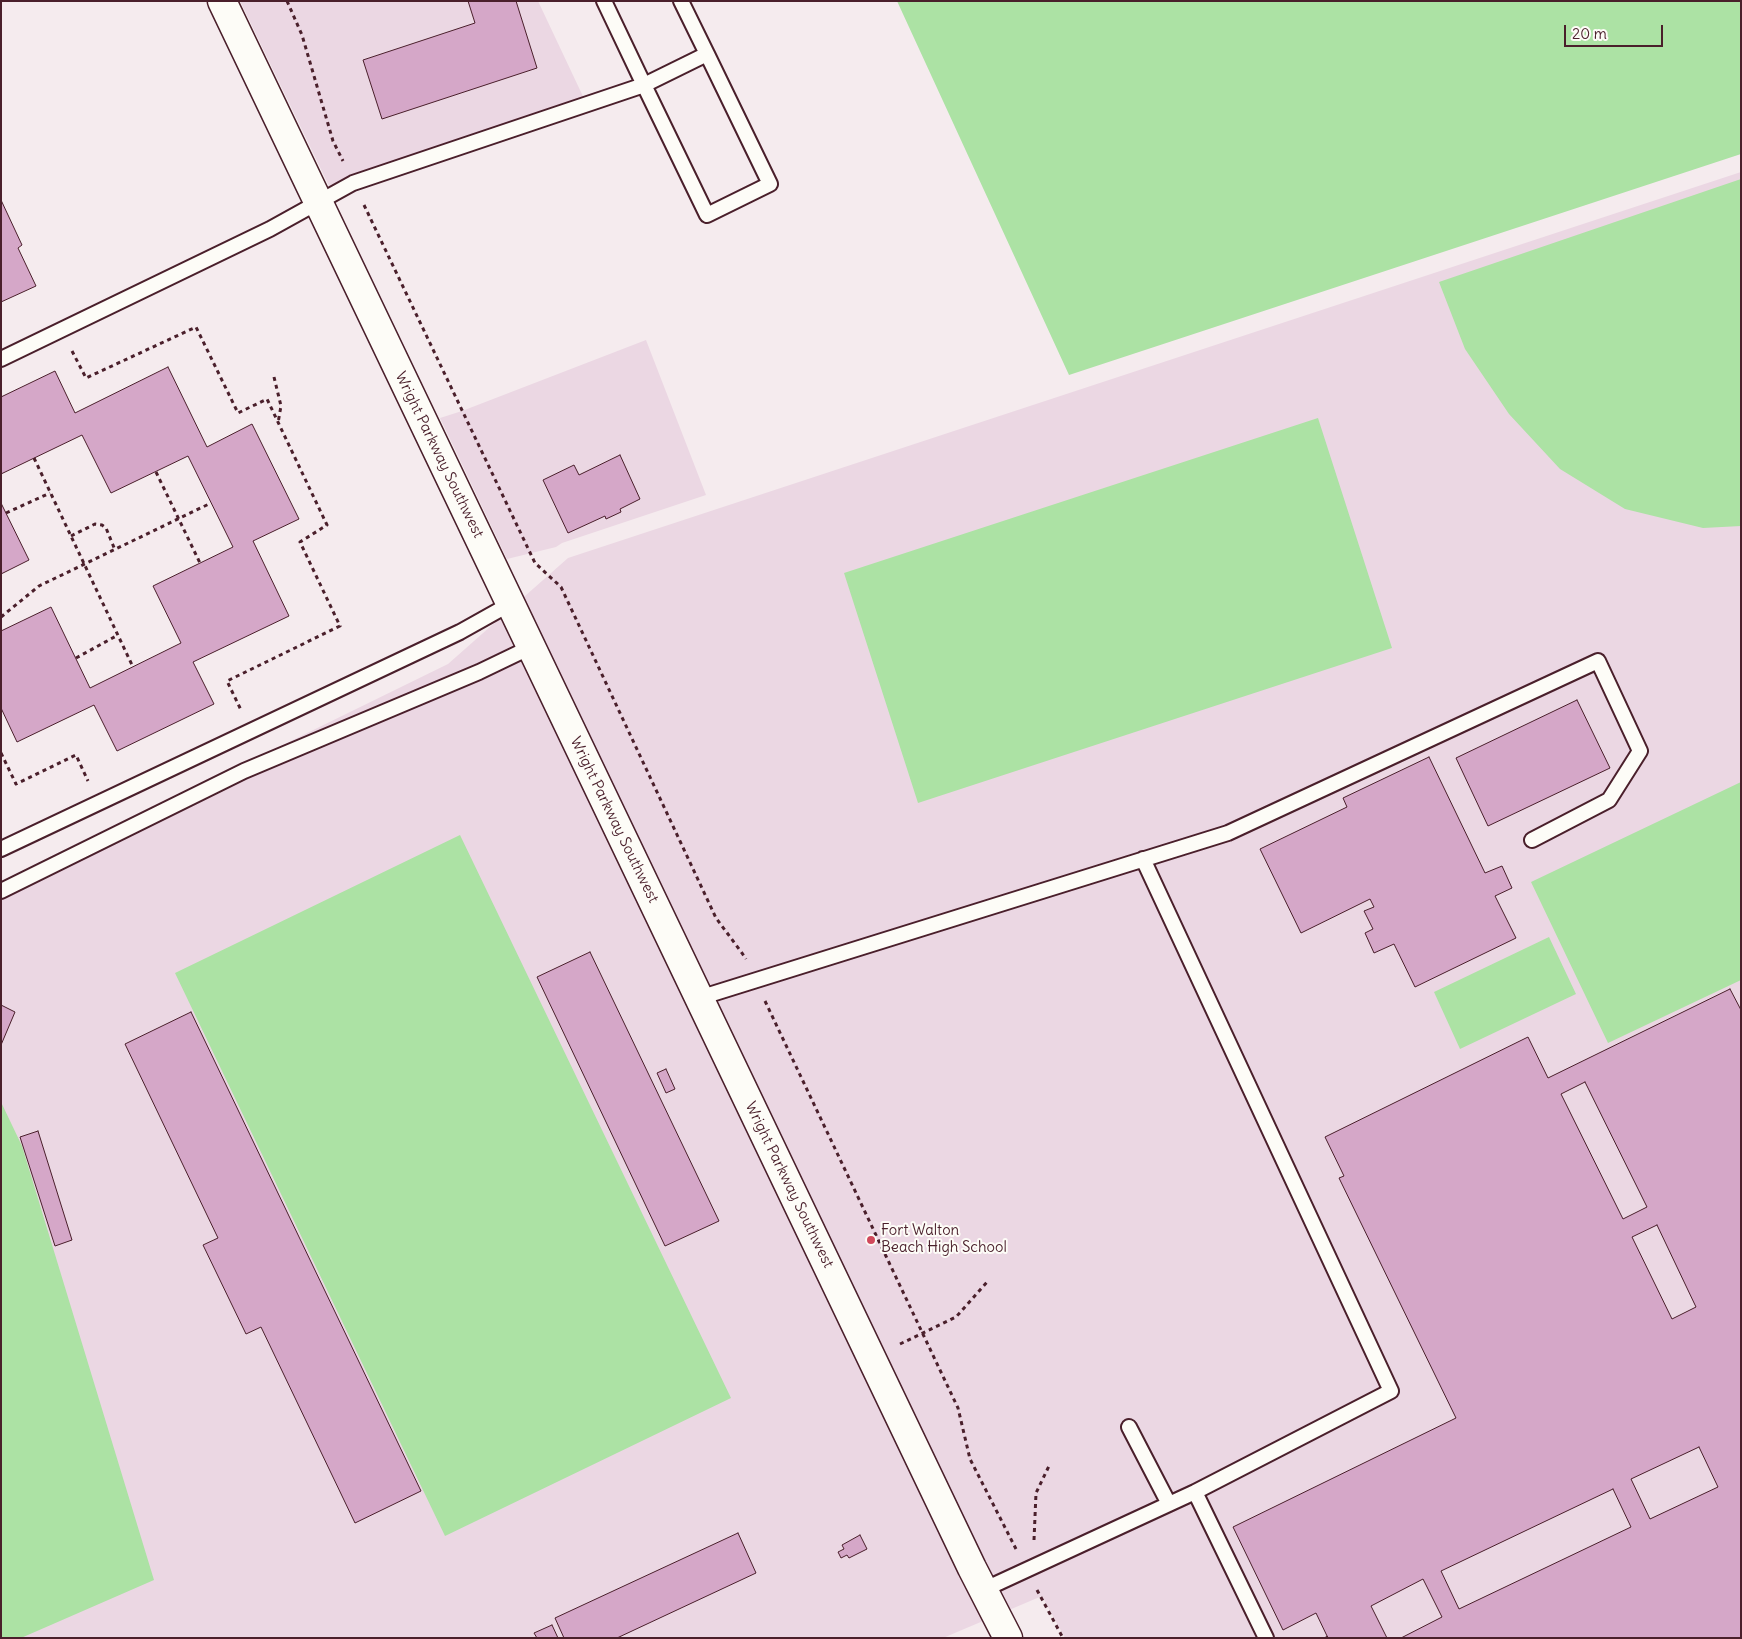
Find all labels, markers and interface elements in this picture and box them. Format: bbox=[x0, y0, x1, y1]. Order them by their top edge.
scale bar bbox=[1567, 15, 1666, 47]
text: 20 m bbox=[1572, 24, 1607, 43]
street label: Wright Parkway Southwest bbox=[391, 369, 487, 541]
street label: Wright Parkway Southwest bbox=[566, 734, 662, 906]
street label: Wright Parkway Southwest bbox=[741, 1099, 837, 1271]
place label: Fort Walton Beach High School bbox=[881, 1222, 1007, 1257]
marker: Fort Walton Beach High School bbox=[865, 1234, 877, 1246]

